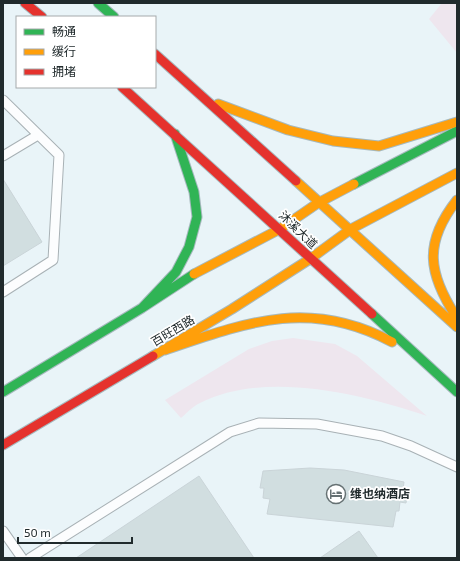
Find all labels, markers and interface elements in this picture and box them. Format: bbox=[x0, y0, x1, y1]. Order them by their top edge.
legend bbox=[16, 16, 156, 88]
text: 畅通 bbox=[52, 24, 76, 38]
text: 缓行 bbox=[52, 44, 76, 58]
text: 拥堵 bbox=[52, 64, 76, 78]
street label: 沐溪大道 bbox=[277, 208, 321, 251]
street label: 百旺西路 bbox=[148, 312, 197, 349]
hotel icon: 维也纳酒店 bbox=[325, 483, 347, 505]
place label: 维也纳酒店 bbox=[350, 486, 410, 500]
scale bar bbox=[18, 519, 132, 545]
text: 50 m bbox=[24, 525, 51, 539]

